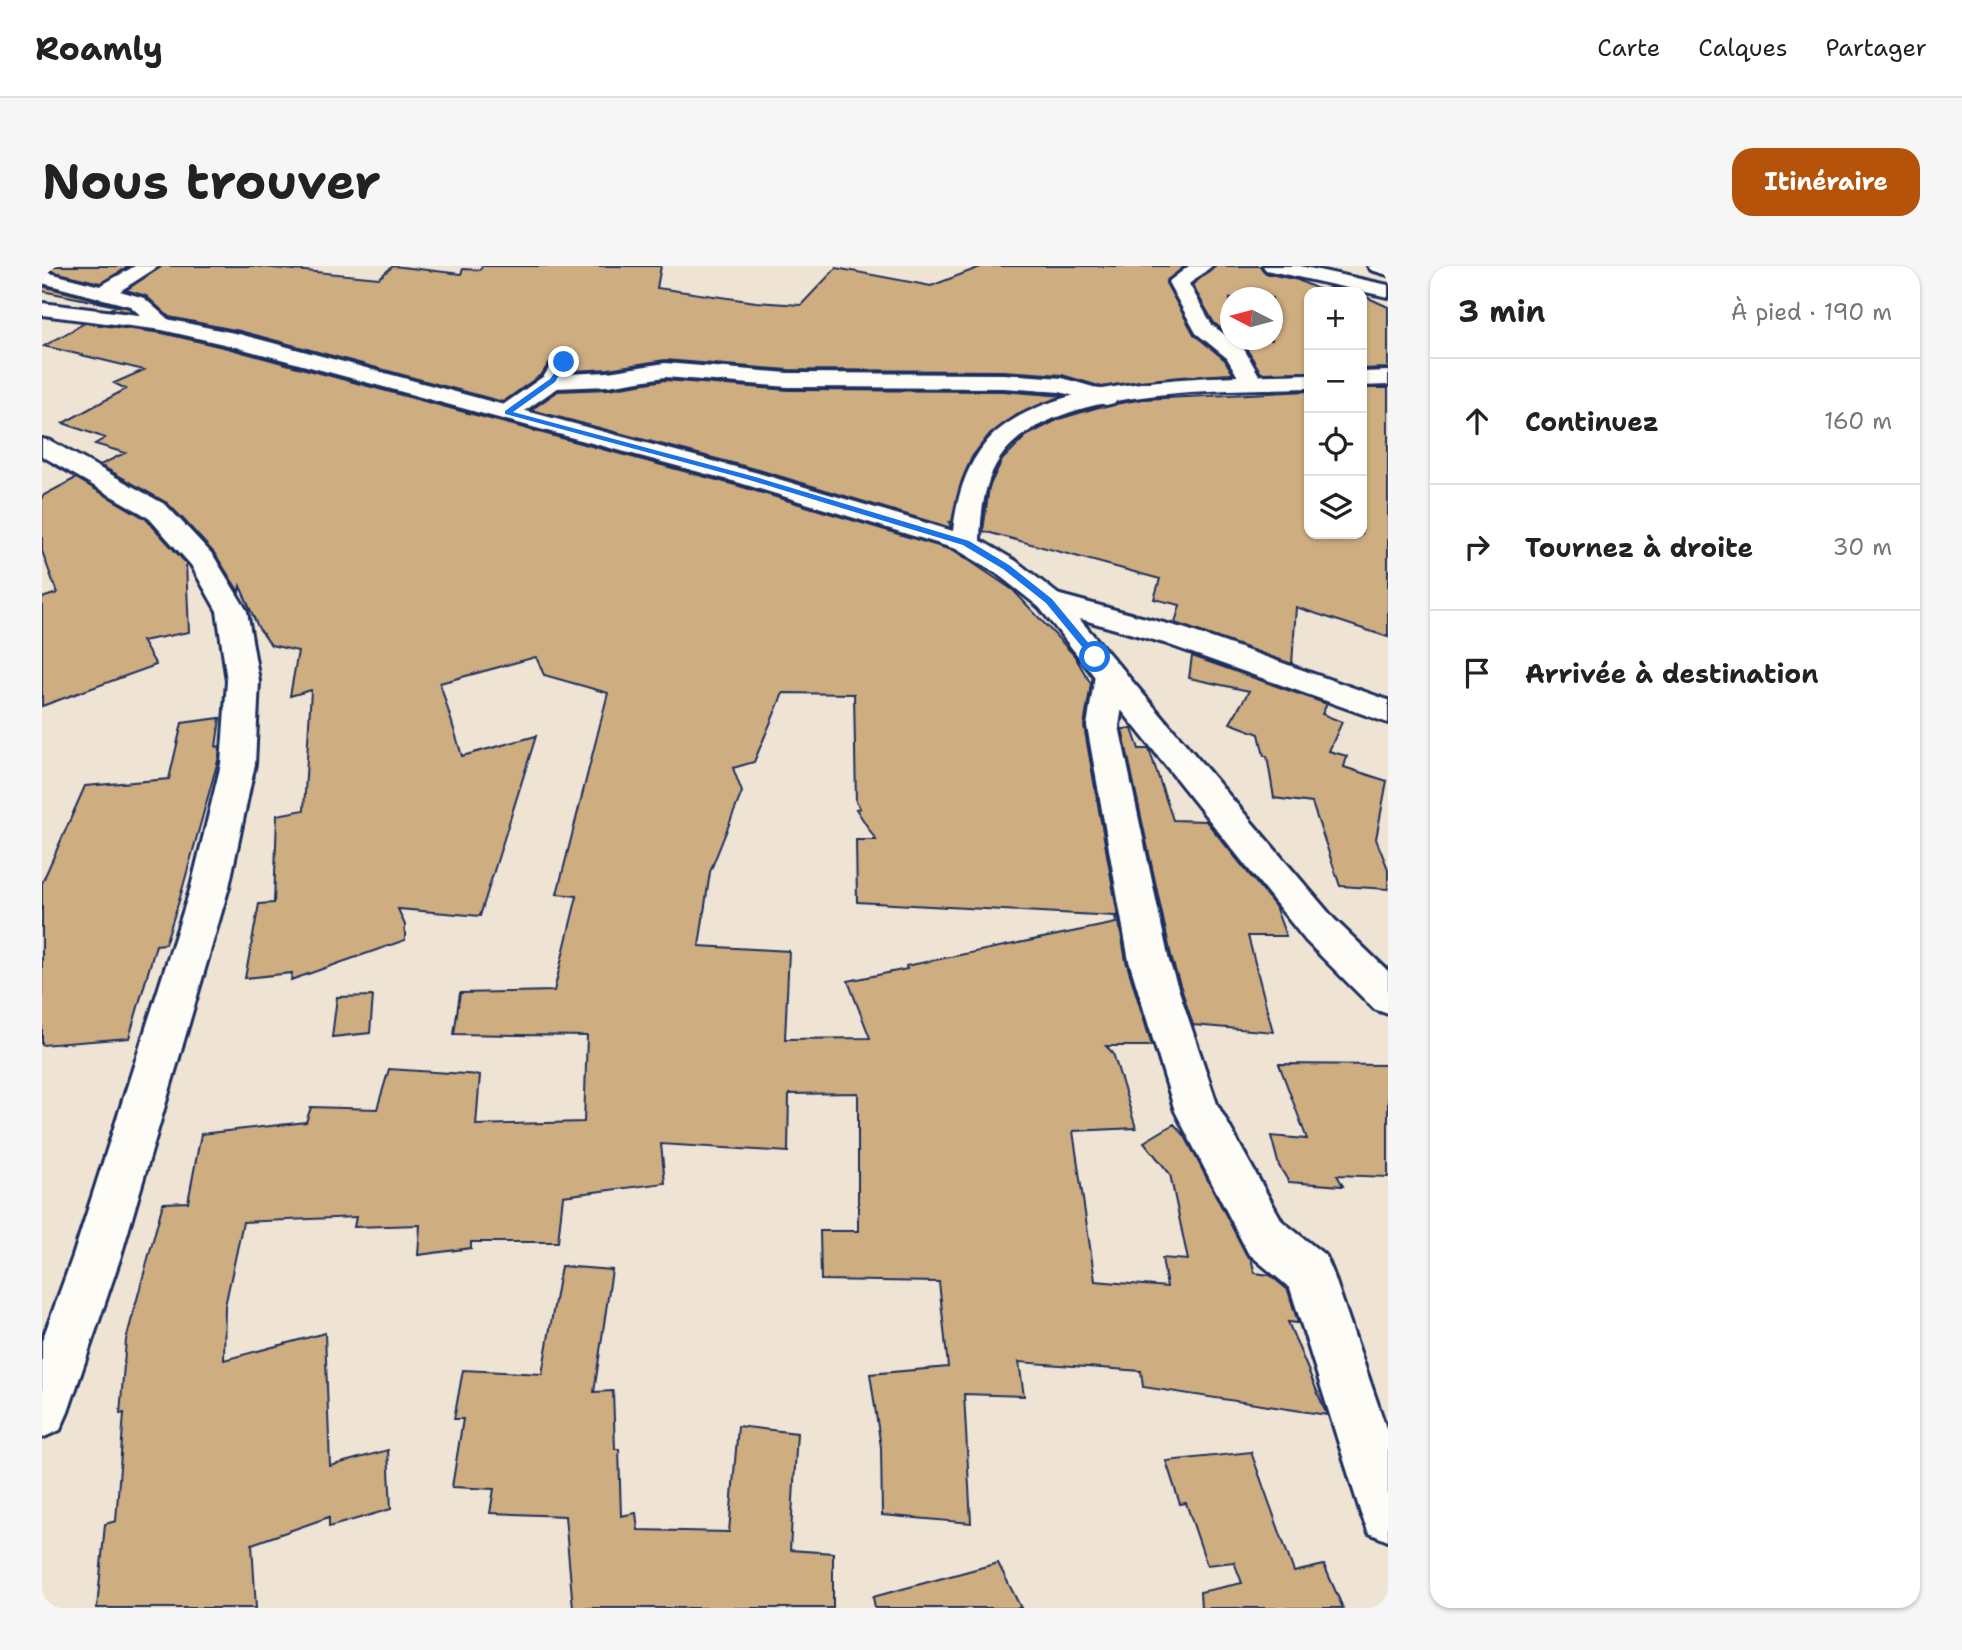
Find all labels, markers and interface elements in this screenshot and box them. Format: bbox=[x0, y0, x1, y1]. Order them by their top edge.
text: Roamly bbox=[35, 26, 163, 71]
text: Carte bbox=[1597, 32, 1660, 64]
text: Calques bbox=[1698, 32, 1788, 64]
text: Partager bbox=[1826, 32, 1927, 64]
button: Itinéraire bbox=[1732, 148, 1920, 216]
text: Nous trouver bbox=[42, 149, 381, 215]
north arrow bbox=[1220, 287, 1283, 350]
map controls bbox=[1304, 287, 1367, 539]
button: + bbox=[1304, 287, 1367, 350]
text: 3 min bbox=[1458, 291, 1545, 332]
text: À pied · 190 m bbox=[1731, 297, 1892, 327]
route end bbox=[548, 346, 579, 377]
button: − bbox=[1304, 350, 1367, 413]
icon: ahead bbox=[1458, 402, 1496, 440]
text: Continuez bbox=[1525, 404, 1659, 439]
text: 160 m bbox=[1824, 406, 1892, 436]
button: locate bbox=[1304, 413, 1367, 476]
button: layers bbox=[1304, 476, 1367, 539]
icon: right bbox=[1458, 528, 1496, 566]
text: Tournez à droite bbox=[1525, 530, 1753, 565]
text: 30 m bbox=[1833, 532, 1892, 562]
route start bbox=[1079, 641, 1110, 672]
icon: arrive bbox=[1458, 654, 1496, 692]
text: Arrivée à destination bbox=[1525, 656, 1819, 691]

